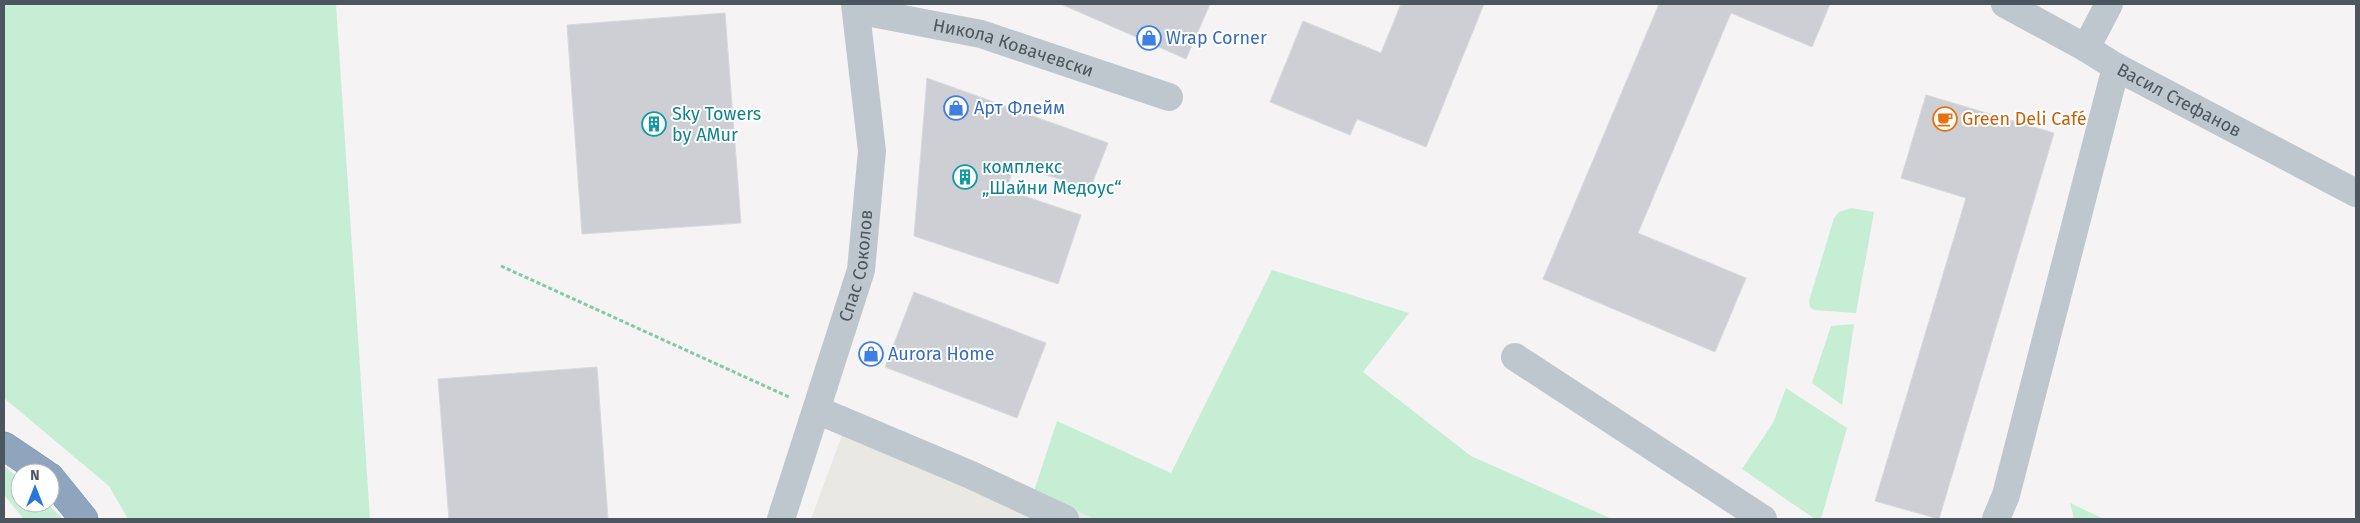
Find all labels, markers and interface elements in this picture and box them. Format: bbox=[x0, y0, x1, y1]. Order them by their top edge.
street label: Никола Ковачевски bbox=[931, 14, 1096, 82]
shop icon: Wrap Corner bbox=[1136, 25, 1162, 51]
place label: Wrap Corner bbox=[1166, 27, 1267, 49]
street label: Васил Стефанов bbox=[2113, 58, 2245, 142]
shop icon: Арт Флейм bbox=[943, 95, 969, 121]
place label: Арт Флейм bbox=[974, 97, 1065, 119]
place label: Sky Towers by AMur bbox=[672, 103, 761, 146]
cafe icon: Green Deli Café bbox=[1932, 106, 1958, 132]
place label: Green Deli Café bbox=[1962, 108, 2087, 130]
building icon: Sky Towers by AMur bbox=[641, 111, 667, 137]
place label: комплекс „Шайни Медоус“ bbox=[982, 156, 1122, 199]
building icon: комплекс „Шайни Медоус“ bbox=[952, 164, 978, 190]
street label: Спас Соколов bbox=[834, 209, 878, 325]
shop icon: Aurora Home bbox=[858, 341, 884, 367]
place label: Aurora Home bbox=[888, 343, 995, 365]
north arrow bbox=[10, 463, 60, 513]
text: N bbox=[30, 467, 40, 484]

